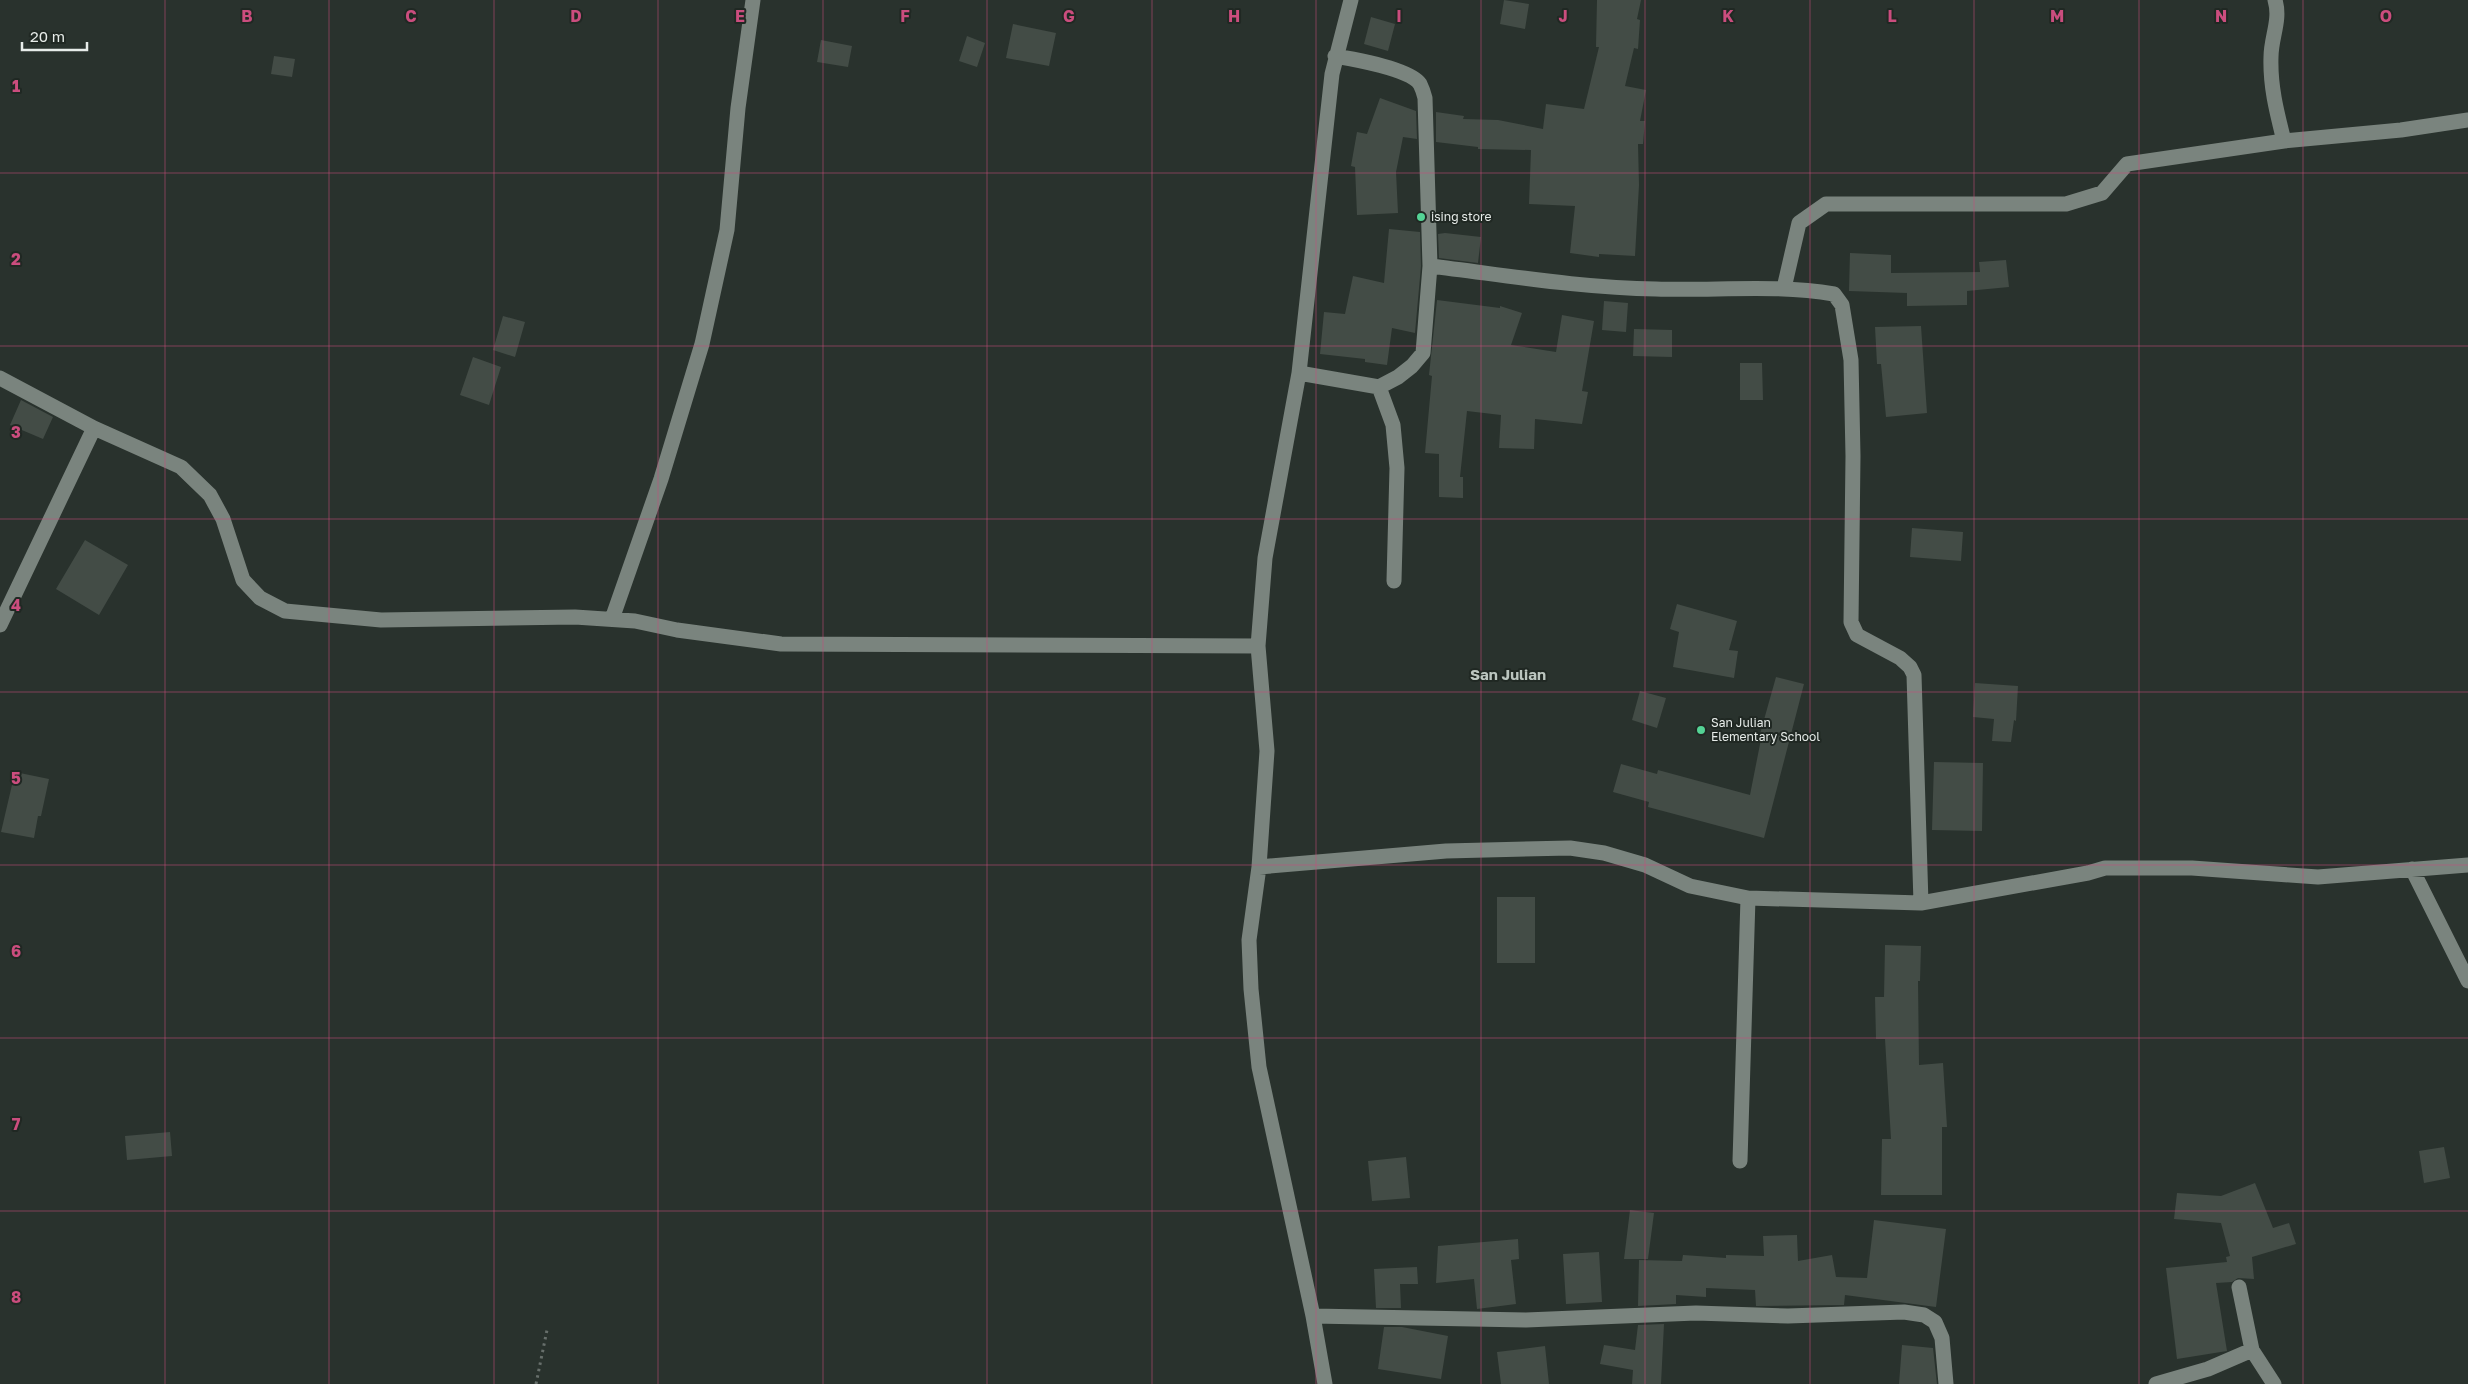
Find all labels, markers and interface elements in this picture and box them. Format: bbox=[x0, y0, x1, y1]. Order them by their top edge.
text: B bbox=[241, 6, 253, 26]
text: C bbox=[405, 6, 417, 26]
text: D bbox=[570, 6, 582, 26]
text: E bbox=[735, 6, 745, 26]
text: F bbox=[900, 6, 910, 26]
text: G bbox=[1063, 6, 1075, 26]
text: H bbox=[1228, 6, 1240, 26]
text: I bbox=[1396, 6, 1402, 26]
text: J bbox=[1558, 6, 1568, 26]
text: K bbox=[1722, 6, 1734, 26]
text: L bbox=[1887, 6, 1897, 26]
text: M bbox=[2050, 6, 2064, 26]
text: N bbox=[2215, 6, 2227, 26]
text: O bbox=[2380, 6, 2392, 26]
scale bar bbox=[22, 20, 88, 52]
text: 20 m bbox=[30, 27, 65, 45]
text: 1 bbox=[12, 76, 20, 96]
place label: ising store bbox=[1431, 209, 1491, 224]
marker: ising store bbox=[1415, 211, 1427, 223]
text: 2 bbox=[11, 249, 21, 269]
text: 3 bbox=[11, 422, 21, 442]
text: 4 bbox=[11, 595, 21, 615]
district label: San Julian bbox=[1470, 665, 1546, 683]
place label: San Julian Elementary School bbox=[1711, 715, 1820, 744]
marker: San Julian Elementary School bbox=[1695, 724, 1707, 736]
text: 5 bbox=[11, 768, 21, 788]
text: 6 bbox=[11, 941, 21, 961]
text: 7 bbox=[12, 1114, 21, 1134]
text: 8 bbox=[11, 1287, 21, 1307]

